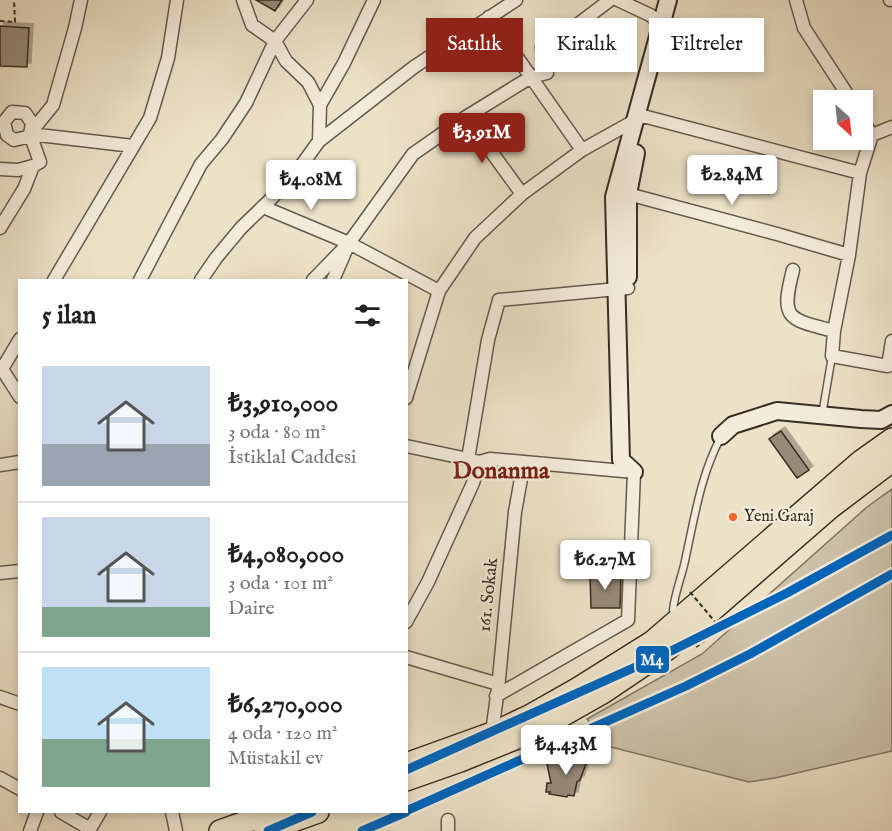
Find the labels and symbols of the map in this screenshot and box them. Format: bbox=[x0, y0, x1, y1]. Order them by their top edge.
north arrow bbox=[813, 90, 873, 150]
pin: ₺3.91M bbox=[433, 113, 531, 164]
pin: ₺2.84M bbox=[683, 155, 781, 206]
pin: ₺4.08M bbox=[262, 160, 360, 211]
district label: Donanma bbox=[453, 456, 550, 487]
place label: Yeni Garaj bbox=[744, 507, 814, 527]
marker: Yeni Garaj bbox=[727, 511, 739, 523]
pin: ₺6.27M bbox=[556, 540, 654, 591]
street label: 161. Sokak bbox=[474, 556, 504, 633]
line badge: M4 bbox=[635, 645, 670, 674]
text: M4 bbox=[641, 651, 665, 671]
pin: ₺4.43M bbox=[517, 725, 615, 776]

